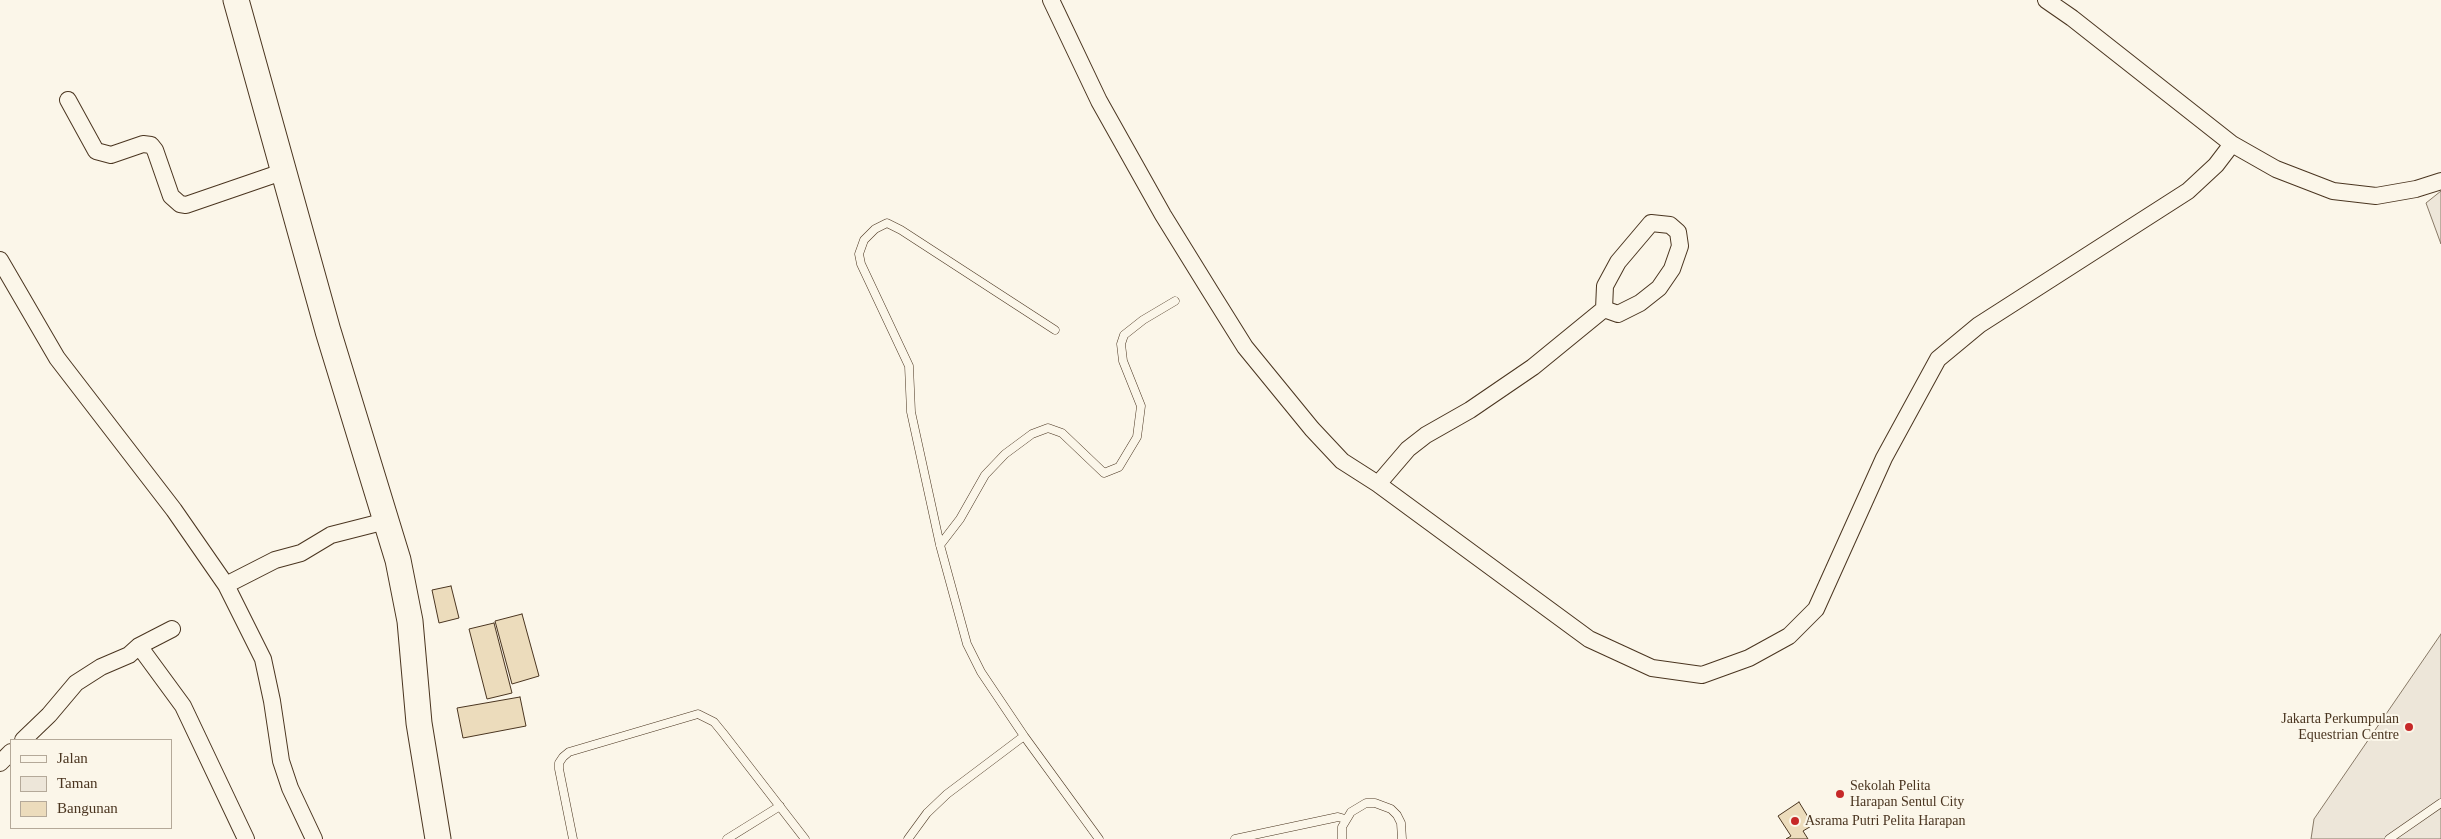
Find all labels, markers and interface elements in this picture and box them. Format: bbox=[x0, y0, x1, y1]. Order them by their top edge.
place label: Jakarta Perkumpulan Equestrian Centre bbox=[2281, 711, 2399, 744]
marker: Jakarta Perkumpulan Equestrian Centre bbox=[2403, 721, 2415, 733]
legend bbox=[10, 739, 172, 829]
text: Jalan bbox=[57, 750, 88, 766]
text: Taman bbox=[57, 775, 98, 791]
place label: Sekolah Pelita Harapan Sentul City bbox=[1850, 778, 1964, 810]
marker: Sekolah Pelita Harapan Sentul City bbox=[1834, 788, 1846, 800]
text: Bangunan bbox=[57, 800, 118, 816]
place label: Asrama Putri Pelita Harapan bbox=[1805, 813, 1966, 829]
marker: Asrama Putri Pelita Harapan bbox=[1789, 815, 1801, 827]

